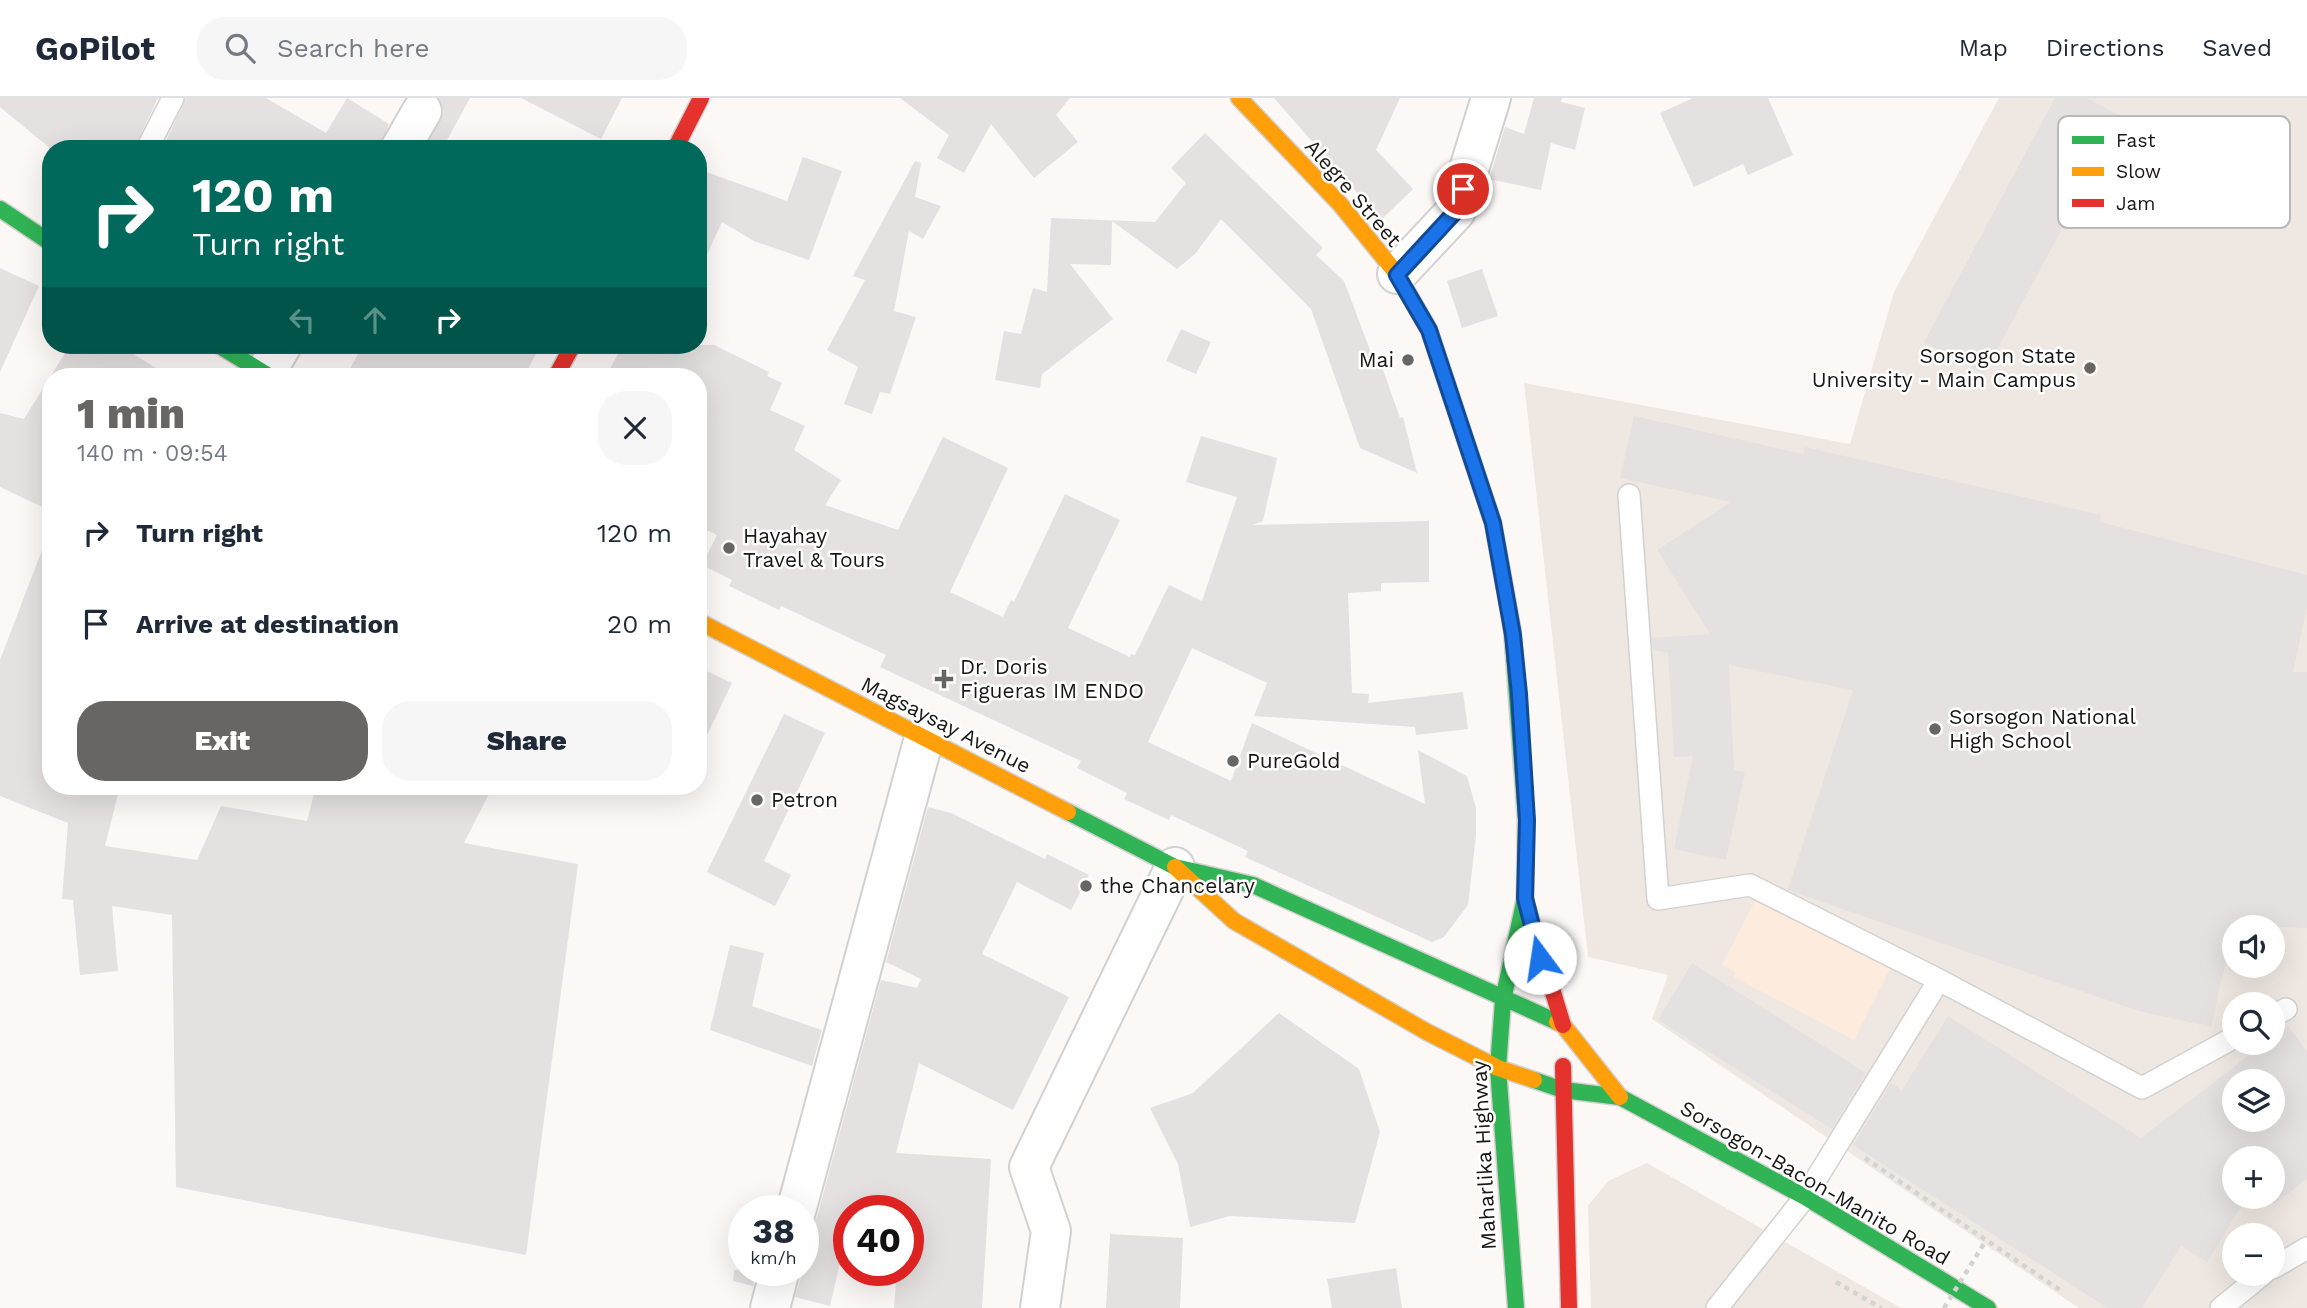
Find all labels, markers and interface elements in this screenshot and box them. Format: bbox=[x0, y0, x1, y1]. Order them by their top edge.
search box bbox=[197, 17, 687, 80]
text: GoPilot bbox=[35, 29, 155, 68]
icon: search bbox=[221, 29, 259, 67]
text: Search here bbox=[277, 33, 429, 63]
text: Map bbox=[1959, 34, 2008, 62]
text: Directions bbox=[2046, 34, 2164, 62]
text: Saved bbox=[2202, 34, 2272, 62]
legend bbox=[2058, 116, 2290, 228]
text: Fast bbox=[2116, 129, 2155, 152]
street label: Alegre Street bbox=[1300, 134, 1407, 252]
pin bbox=[1433, 159, 1493, 219]
text: Slow bbox=[2116, 160, 2161, 183]
text: 120 m bbox=[192, 166, 334, 224]
icon: right bbox=[77, 168, 168, 259]
icon: arrive bbox=[1444, 170, 1482, 208]
text: Jam bbox=[2116, 192, 2155, 215]
text: Turn right bbox=[192, 225, 344, 263]
icon: left bbox=[283, 301, 321, 339]
icon: ahead bbox=[356, 301, 394, 339]
icon: right bbox=[429, 301, 467, 339]
place label: Sorsogon State University - Main Campus bbox=[1812, 343, 2076, 392]
place label: Mai bbox=[1359, 347, 1394, 372]
marker: Mai bbox=[1400, 352, 1416, 368]
marker: Sorsogon State University - Main Campus bbox=[2082, 360, 2098, 376]
text: 1 min bbox=[77, 389, 185, 438]
button: close bbox=[598, 391, 672, 465]
text: 140 m · 09:54 bbox=[77, 440, 228, 467]
icon: right bbox=[77, 514, 115, 552]
text: Turn right bbox=[136, 518, 263, 548]
text: 120 m bbox=[597, 518, 672, 548]
place label: Hayahay Travel & Tours bbox=[743, 523, 885, 572]
marker: Hayahay Travel & Tours bbox=[721, 540, 737, 556]
icon: arrive bbox=[77, 605, 115, 643]
text: Arrive at destination bbox=[136, 609, 399, 639]
text: 20 m bbox=[607, 609, 672, 639]
place label: Dr. Doris Figueras IM ENDO bbox=[960, 654, 1144, 703]
marker: Dr. Doris Figueras IM ENDO bbox=[934, 669, 954, 689]
street label: Magsaysay Avenue bbox=[857, 671, 1035, 778]
button: Exit bbox=[77, 701, 368, 781]
button: Share bbox=[382, 701, 672, 781]
place label: Sorsogon National High School bbox=[1949, 704, 2136, 753]
marker: Sorsogon National High School bbox=[1927, 721, 1943, 737]
place label: PureGold bbox=[1247, 748, 1341, 773]
marker: PureGold bbox=[1225, 753, 1241, 769]
place label: Petron bbox=[771, 787, 838, 812]
marker: Petron bbox=[749, 792, 765, 808]
place label: the Chancelary bbox=[1100, 873, 1255, 898]
marker: the Chancelary bbox=[1078, 878, 1094, 894]
map controls bbox=[2222, 915, 2285, 1286]
button: sound bbox=[2222, 915, 2285, 978]
position arrow bbox=[1503, 921, 1577, 995]
button: search bbox=[2222, 992, 2285, 1055]
street label: Maharlika Highway bbox=[1466, 1059, 1501, 1250]
button: layers bbox=[2222, 1069, 2285, 1132]
street label: Sorsogon-Bacon-Manito Road bbox=[1676, 1095, 1954, 1270]
button: + bbox=[2222, 1146, 2285, 1209]
speed limit sign: 40 bbox=[833, 1195, 924, 1286]
text: 38 bbox=[752, 1210, 795, 1252]
button: − bbox=[2222, 1223, 2285, 1286]
text: km/h bbox=[750, 1247, 797, 1268]

